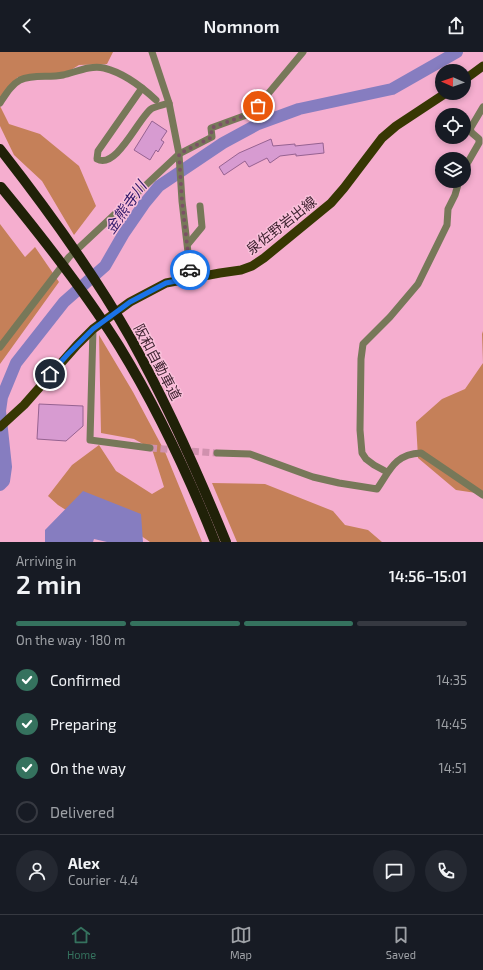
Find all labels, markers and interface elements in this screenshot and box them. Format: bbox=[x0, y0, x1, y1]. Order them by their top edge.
icon: back bbox=[16, 15, 38, 37]
text: Nomnom bbox=[203, 15, 280, 37]
icon: share bbox=[445, 15, 467, 37]
north arrow bbox=[435, 64, 471, 100]
map controls bbox=[435, 64, 471, 188]
pin bbox=[241, 89, 275, 123]
icon: bag bbox=[247, 95, 269, 117]
button: locate bbox=[435, 108, 471, 144]
button: layers bbox=[435, 152, 471, 188]
water label: 金熊寺川 bbox=[100, 176, 151, 237]
street label: 泉佐野岩出線 bbox=[243, 192, 319, 258]
courier bbox=[170, 250, 210, 290]
icon: car bbox=[179, 259, 201, 281]
street label: 阪和自動車道 bbox=[131, 321, 185, 403]
pin bbox=[33, 357, 67, 391]
icon: home bbox=[39, 363, 61, 385]
text: Arriving in bbox=[16, 553, 76, 569]
text: 14:56–15:01 bbox=[389, 567, 467, 585]
text: 2 min bbox=[16, 568, 82, 599]
text: On the way · 180 m bbox=[16, 632, 126, 648]
icon: check bbox=[16, 669, 38, 691]
text: Confirmed bbox=[50, 671, 121, 689]
text: 14:35 bbox=[437, 672, 467, 688]
icon: check bbox=[16, 713, 38, 735]
text: Preparing bbox=[50, 715, 116, 733]
text: 14:45 bbox=[436, 716, 467, 732]
icon: check bbox=[16, 757, 38, 779]
text: On the way bbox=[50, 759, 126, 777]
text: 14:51 bbox=[439, 760, 467, 776]
text: Delivered bbox=[50, 803, 115, 821]
button: person bbox=[16, 850, 58, 892]
button: chat bbox=[373, 850, 415, 892]
button: phone bbox=[425, 850, 467, 892]
text: Alex bbox=[68, 854, 100, 872]
text: Courier · 4.4 bbox=[68, 872, 138, 888]
tab: Home bbox=[67, 924, 96, 961]
tab: Map bbox=[230, 924, 252, 961]
tab: Saved bbox=[386, 924, 416, 961]

